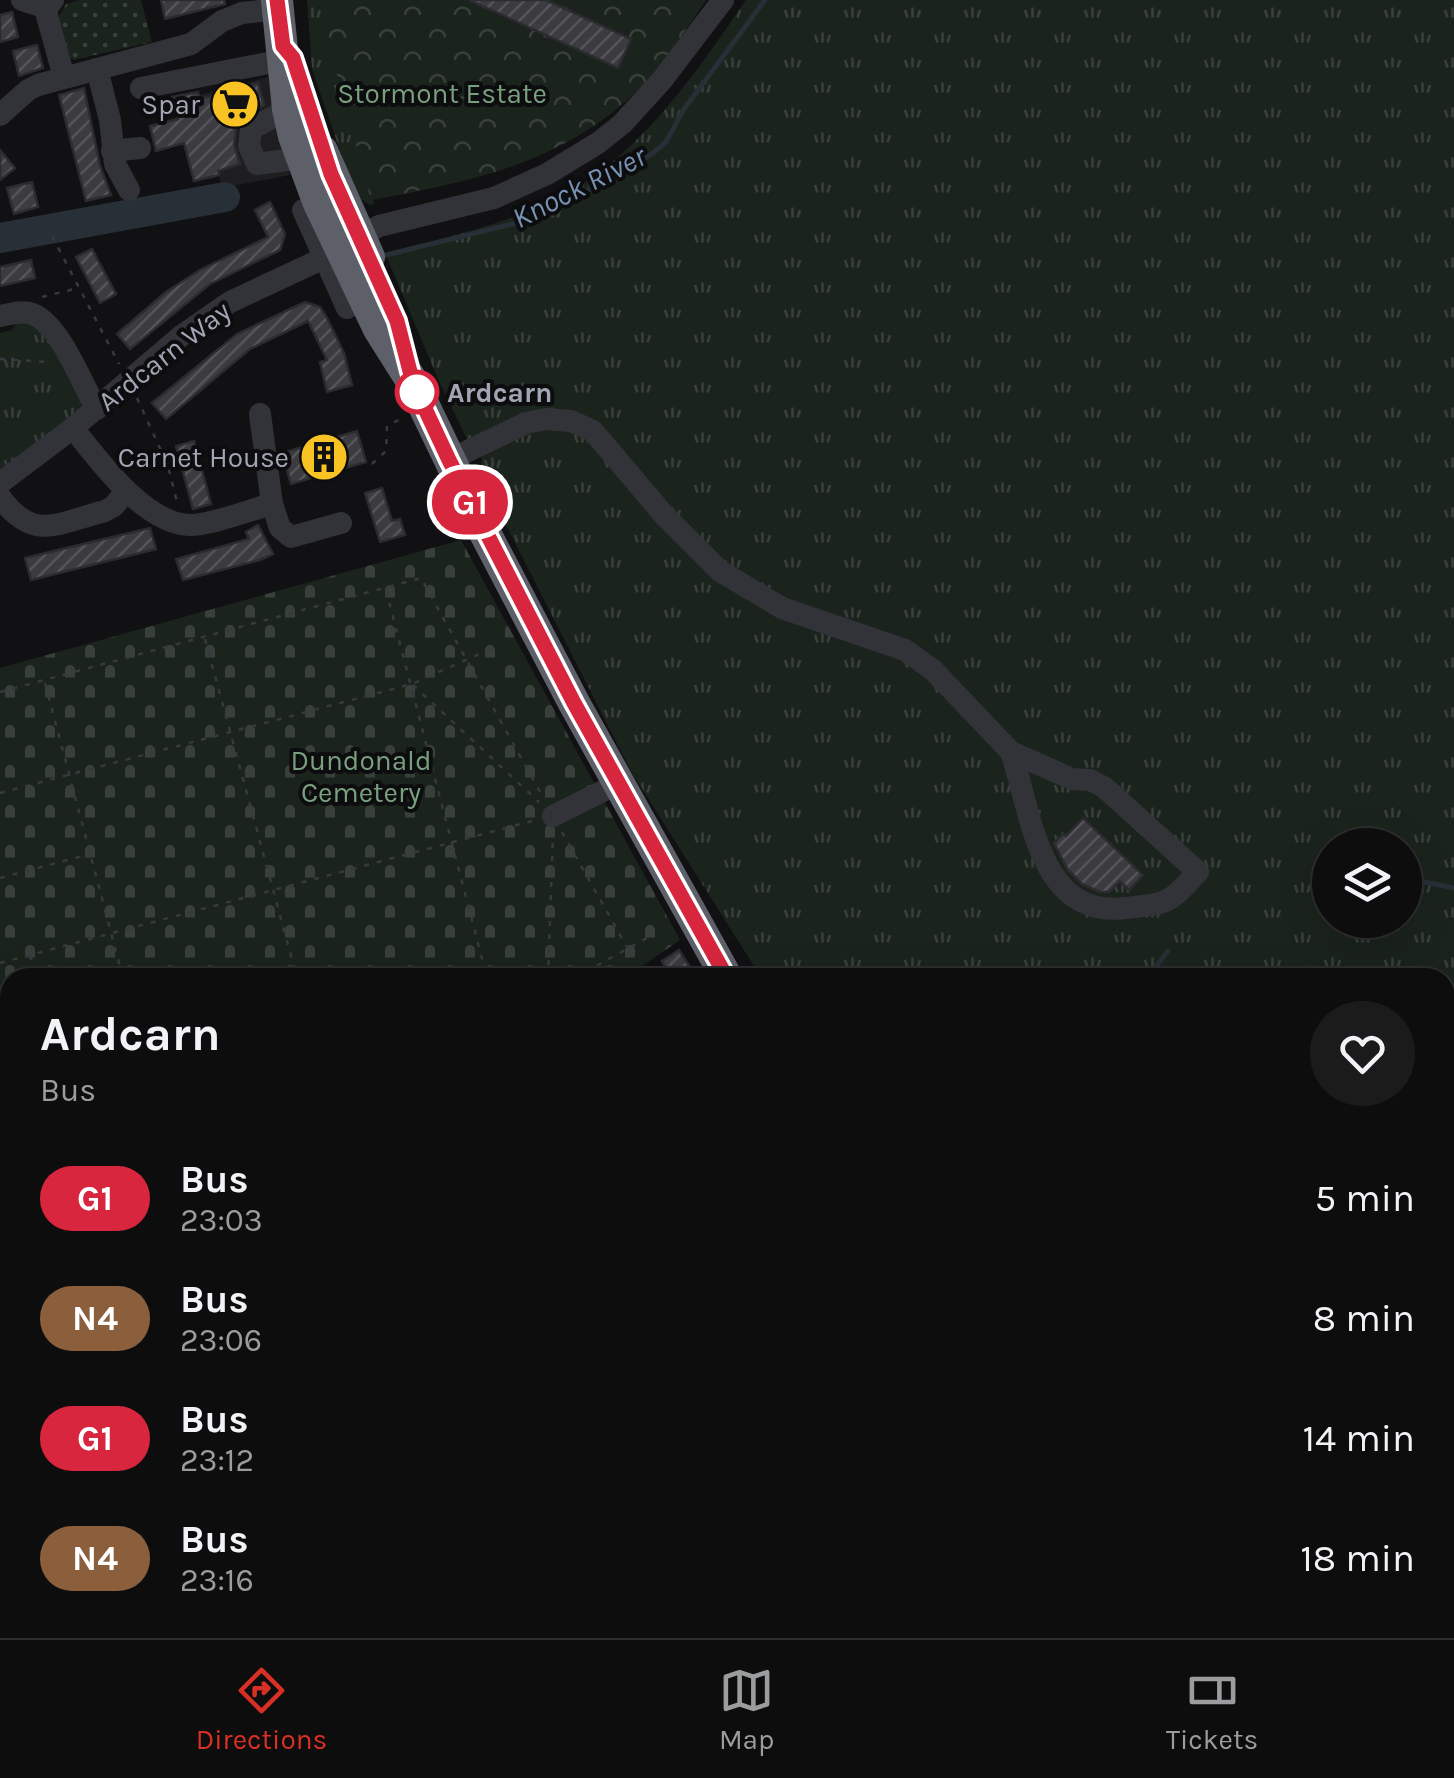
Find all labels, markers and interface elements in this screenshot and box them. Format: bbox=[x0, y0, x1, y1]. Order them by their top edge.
park label: Stormont Estate bbox=[337, 77, 547, 110]
supermarket icon: Spar bbox=[209, 78, 261, 130]
place label: Spar bbox=[141, 88, 201, 121]
water label: Knock River bbox=[506, 137, 653, 236]
street label: Ardcarn Way bbox=[91, 294, 237, 418]
marker: Ardcarn bbox=[396, 371, 438, 413]
place label: Ardcarn bbox=[447, 376, 552, 409]
building icon: Carnet House bbox=[298, 431, 350, 483]
place label: Carnet House bbox=[118, 441, 289, 474]
line badge: G1 bbox=[425, 470, 515, 534]
text: G1 bbox=[452, 482, 488, 523]
park label: Dundonald Cemetery bbox=[291, 744, 431, 809]
map controls bbox=[1312, 828, 1422, 938]
button: layers bbox=[1312, 828, 1422, 938]
button: heart bbox=[1310, 1001, 1415, 1106]
text: Ardcarn bbox=[40, 1006, 221, 1062]
text: Bus bbox=[40, 1072, 96, 1109]
text: Bus bbox=[180, 1157, 249, 1202]
text: 5 min bbox=[1315, 1176, 1415, 1221]
text: G1 bbox=[77, 1178, 113, 1219]
text: 23:03 bbox=[180, 1202, 263, 1239]
text: Bus bbox=[180, 1277, 249, 1322]
text: 8 min bbox=[1313, 1296, 1415, 1341]
text: N4 bbox=[72, 1298, 118, 1339]
text: 23:06 bbox=[180, 1322, 262, 1359]
text: Bus bbox=[180, 1397, 249, 1442]
text: 14 min bbox=[1302, 1416, 1415, 1461]
text: G1 bbox=[77, 1418, 113, 1459]
text: 23:12 bbox=[180, 1442, 254, 1479]
text: Bus bbox=[180, 1517, 249, 1562]
text: 18 min bbox=[1300, 1536, 1415, 1581]
text: N4 bbox=[72, 1538, 118, 1579]
text: 23:16 bbox=[180, 1562, 254, 1599]
tab: Directions bbox=[196, 1663, 327, 1756]
tab: Map bbox=[719, 1663, 774, 1756]
tab: Tickets bbox=[1166, 1663, 1258, 1756]

